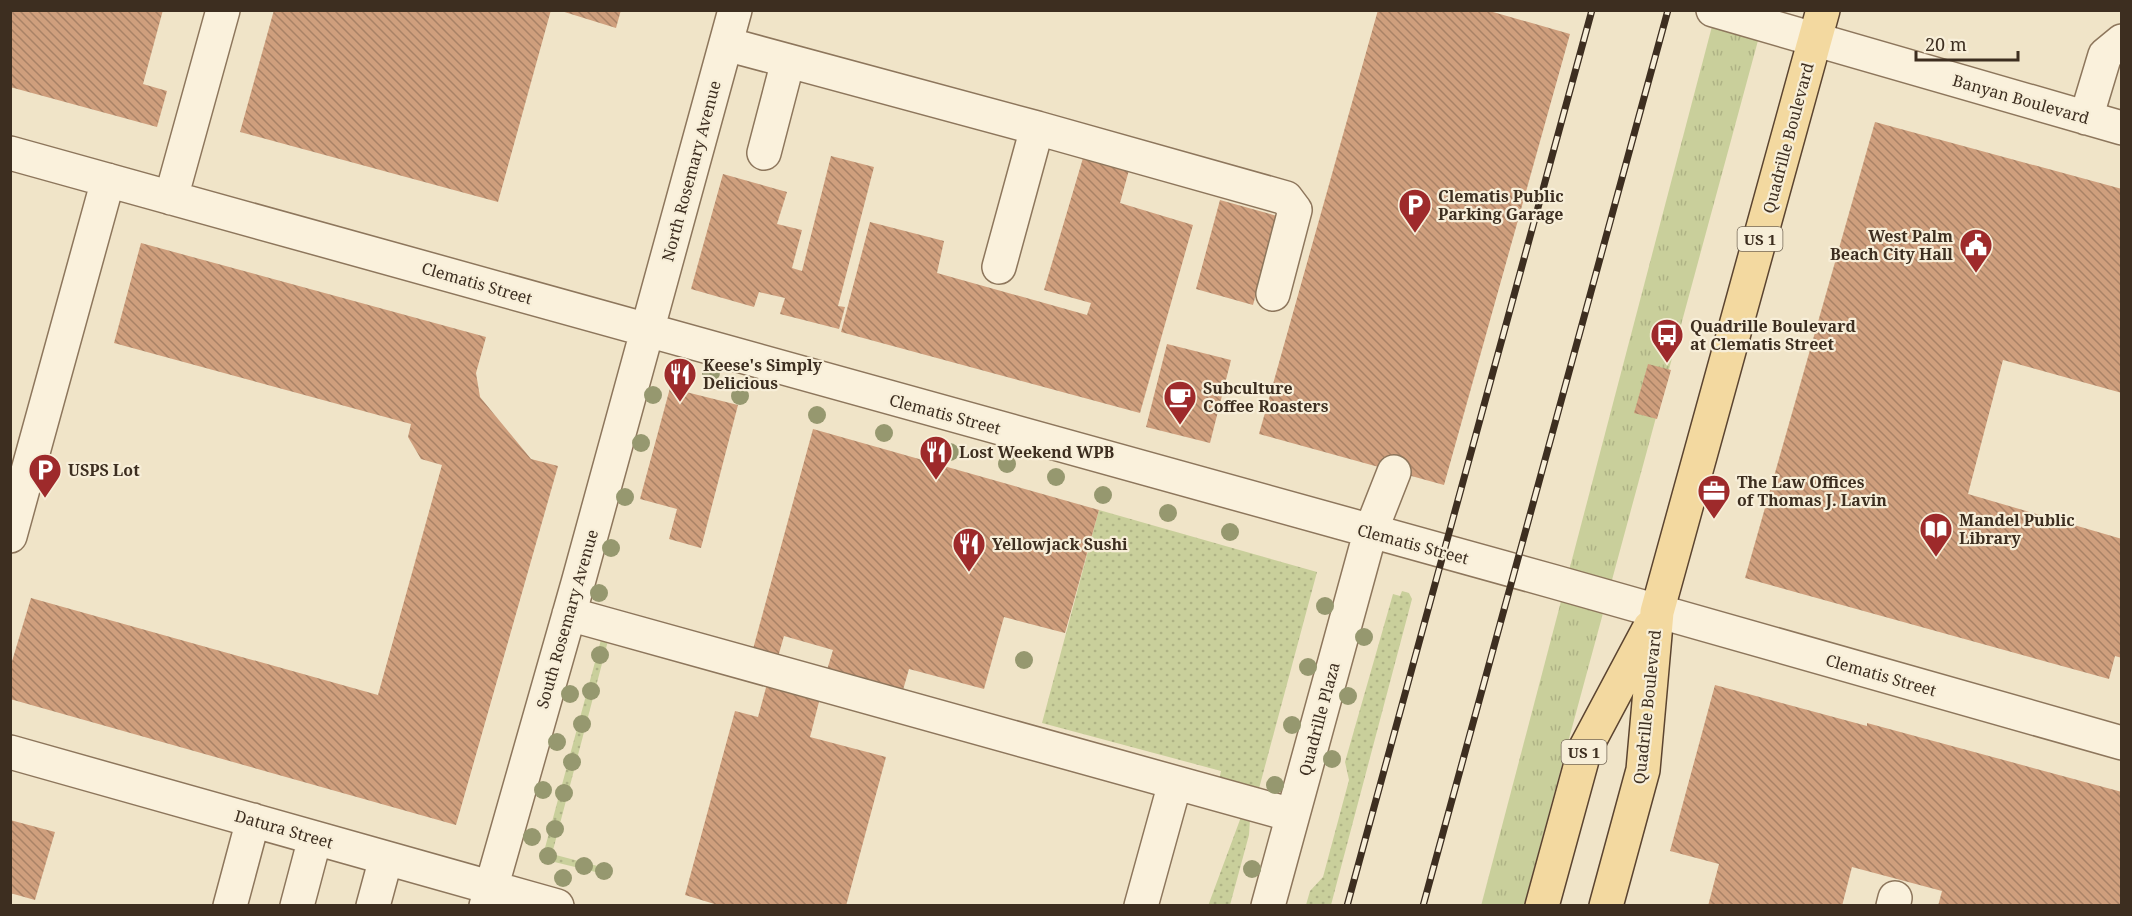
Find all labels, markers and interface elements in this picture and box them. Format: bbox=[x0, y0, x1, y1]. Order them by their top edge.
scale bar bbox=[1916, 24, 2018, 62]
text: 20 m bbox=[1925, 32, 1967, 56]
street label: Quadrille Boulevard bbox=[1757, 60, 1819, 216]
street label: Banyan Boulevard bbox=[1950, 69, 2092, 129]
street label: North Rosemary Avenue bbox=[656, 78, 726, 264]
place label: Clematis Public Parking Garage bbox=[1438, 185, 1564, 225]
parking icon: Clematis Public Parking Garage bbox=[1397, 187, 1433, 234]
place label: West Palm Beach City Hall bbox=[1830, 225, 1953, 265]
road number: US 1 bbox=[1738, 227, 1782, 251]
public building icon: West Palm Beach City Hall bbox=[1958, 227, 1994, 274]
street label: Clematis Street bbox=[419, 257, 535, 309]
place label: Quadrille Boulevard at Clematis Street bbox=[1690, 315, 1857, 355]
bus stop icon: Quadrille Boulevard at Clematis Street bbox=[1649, 317, 1685, 364]
place label: Keese's Simply Delicious bbox=[703, 354, 823, 394]
restaurant icon: Keese's Simply Delicious bbox=[662, 356, 698, 403]
place label: Subculture Coffee Roasters bbox=[1203, 377, 1329, 417]
cafe icon: Subculture Coffee Roasters bbox=[1162, 379, 1198, 426]
street label: Clematis Street bbox=[887, 389, 1003, 440]
restaurant icon: Lost Weekend WPB bbox=[918, 434, 954, 481]
place label: Lost Weekend WPB bbox=[959, 441, 1115, 463]
parking icon: USPS Lot bbox=[27, 452, 63, 499]
place label: USPS Lot bbox=[68, 459, 140, 481]
place label: The Law Offices of Thomas J. Lavin bbox=[1737, 471, 1887, 511]
office icon: The Law Offices of Thomas J. Lavin bbox=[1696, 473, 1732, 520]
place label: Mandel Public Library bbox=[1959, 509, 2075, 549]
library icon: Mandel Public Library bbox=[1918, 511, 1954, 558]
street label: Clematis Street bbox=[1355, 519, 1471, 570]
restaurant icon: Yellowjack Sushi bbox=[951, 526, 987, 573]
street label: South Rosemary Avenue bbox=[531, 527, 603, 711]
place label: Yellowjack Sushi bbox=[992, 533, 1128, 555]
street label: Quadrille Boulevard bbox=[1628, 629, 1666, 785]
street label: Clematis Street bbox=[1823, 649, 1939, 701]
street label: Quadrille Plaza bbox=[1293, 660, 1345, 778]
road number: US 1 bbox=[1562, 740, 1606, 764]
street label: Datura Street bbox=[232, 804, 336, 854]

